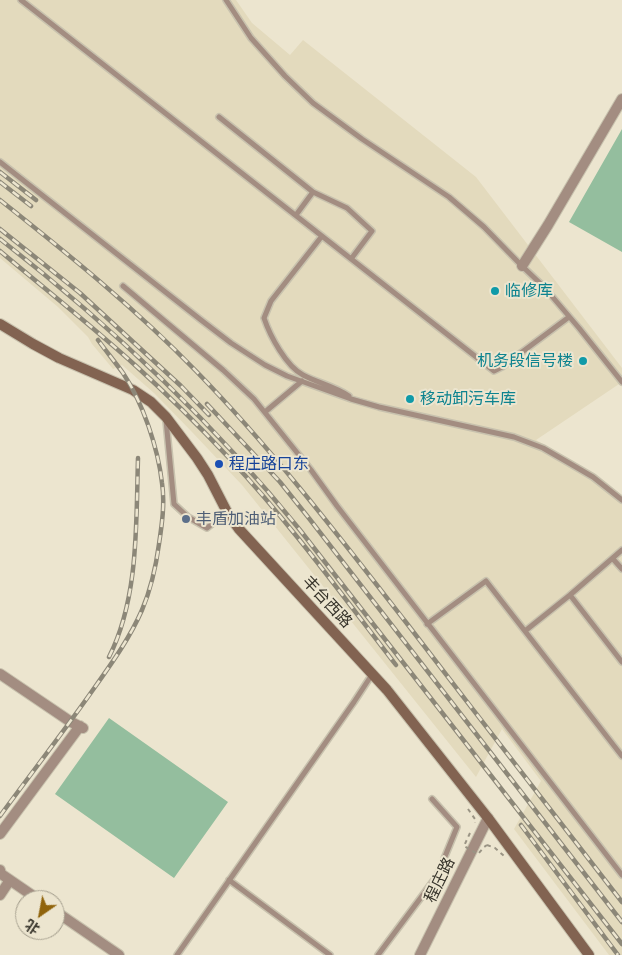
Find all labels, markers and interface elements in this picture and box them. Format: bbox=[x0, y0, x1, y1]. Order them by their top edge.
place label: 临修库 bbox=[505, 281, 553, 301]
marker: 临修库 bbox=[489, 285, 501, 297]
place label: 机务段信号楼 bbox=[477, 351, 573, 371]
marker: 机务段信号楼 bbox=[577, 355, 589, 367]
place label: 移动卸污车库 bbox=[420, 389, 516, 409]
marker: 移动卸污车库 bbox=[404, 393, 416, 405]
place label: 程庄路口东 bbox=[229, 454, 309, 474]
marker: 程庄路口东 bbox=[213, 458, 225, 470]
place label: 丰盾加油站 bbox=[196, 509, 276, 529]
marker: 丰盾加油站 bbox=[180, 513, 192, 525]
street label: 丰台西路 bbox=[298, 572, 356, 632]
street label: 程庄路 bbox=[421, 854, 459, 906]
north arrow bbox=[15, 890, 65, 940]
text: 北 bbox=[22, 916, 43, 937]

